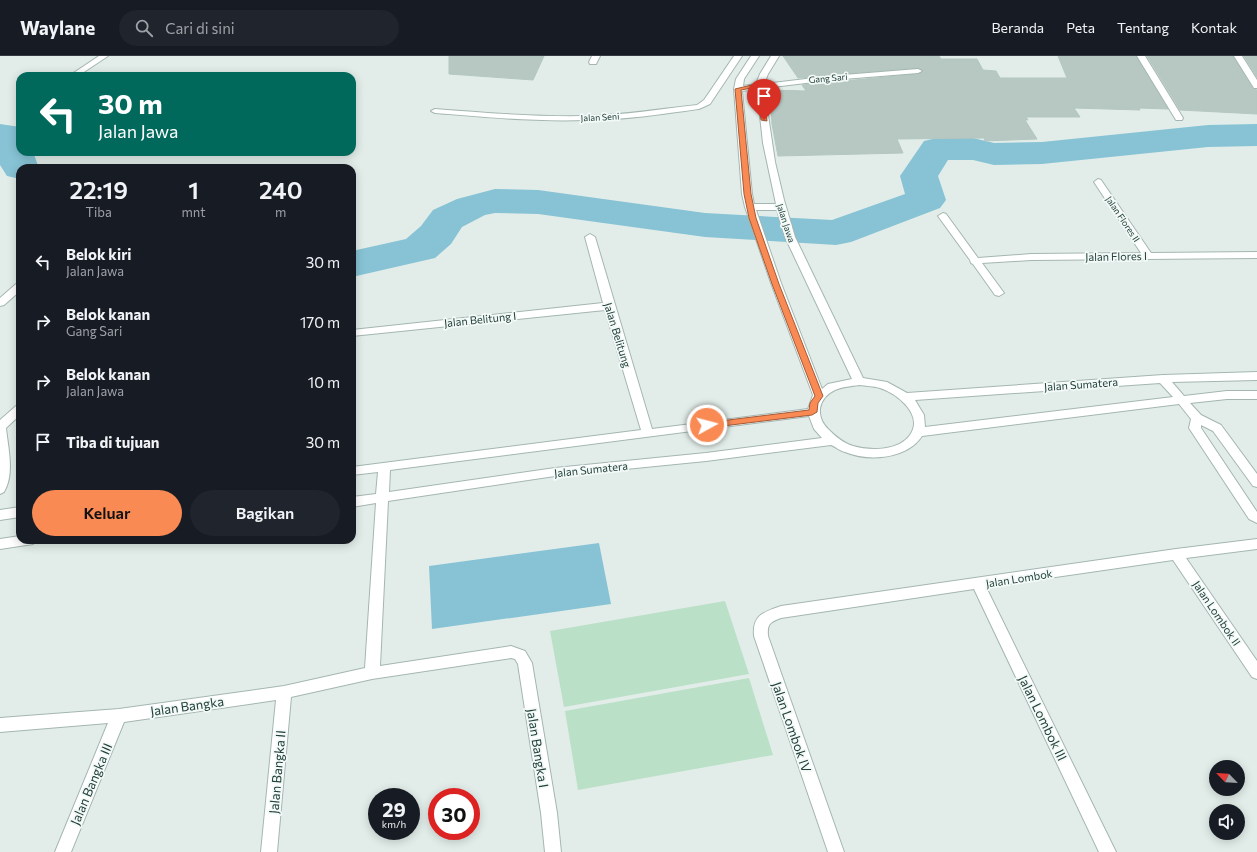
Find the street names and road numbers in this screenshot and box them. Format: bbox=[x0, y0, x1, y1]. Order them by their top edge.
street label: Gang Sari bbox=[808, 71, 848, 85]
street label: Jalan Seni bbox=[580, 110, 620, 124]
street label: Jalan Flores II bbox=[1104, 194, 1142, 244]
street label: Jalan Jawa bbox=[775, 202, 798, 244]
street label: Jalan Flores I bbox=[1085, 249, 1147, 264]
street label: Jalan Belitung bbox=[601, 301, 634, 369]
street label: Jalan Belitung I bbox=[443, 309, 517, 330]
street label: Jalan Sumatera bbox=[1044, 375, 1119, 394]
street label: Jalan Sumatera bbox=[553, 459, 629, 480]
street label: Jalan Lombok bbox=[985, 566, 1054, 591]
street label: Jalan Lombok II bbox=[1190, 578, 1244, 649]
street label: Jalan Lombok III bbox=[1015, 673, 1071, 763]
street label: Jalan Lombok IV bbox=[769, 680, 815, 774]
street label: Jalan Bangka bbox=[149, 693, 225, 719]
street label: Jalan Bangka I bbox=[524, 707, 552, 789]
street label: Jalan Bangka II bbox=[265, 730, 289, 814]
street label: Jalan Bangka III bbox=[67, 741, 115, 827]

